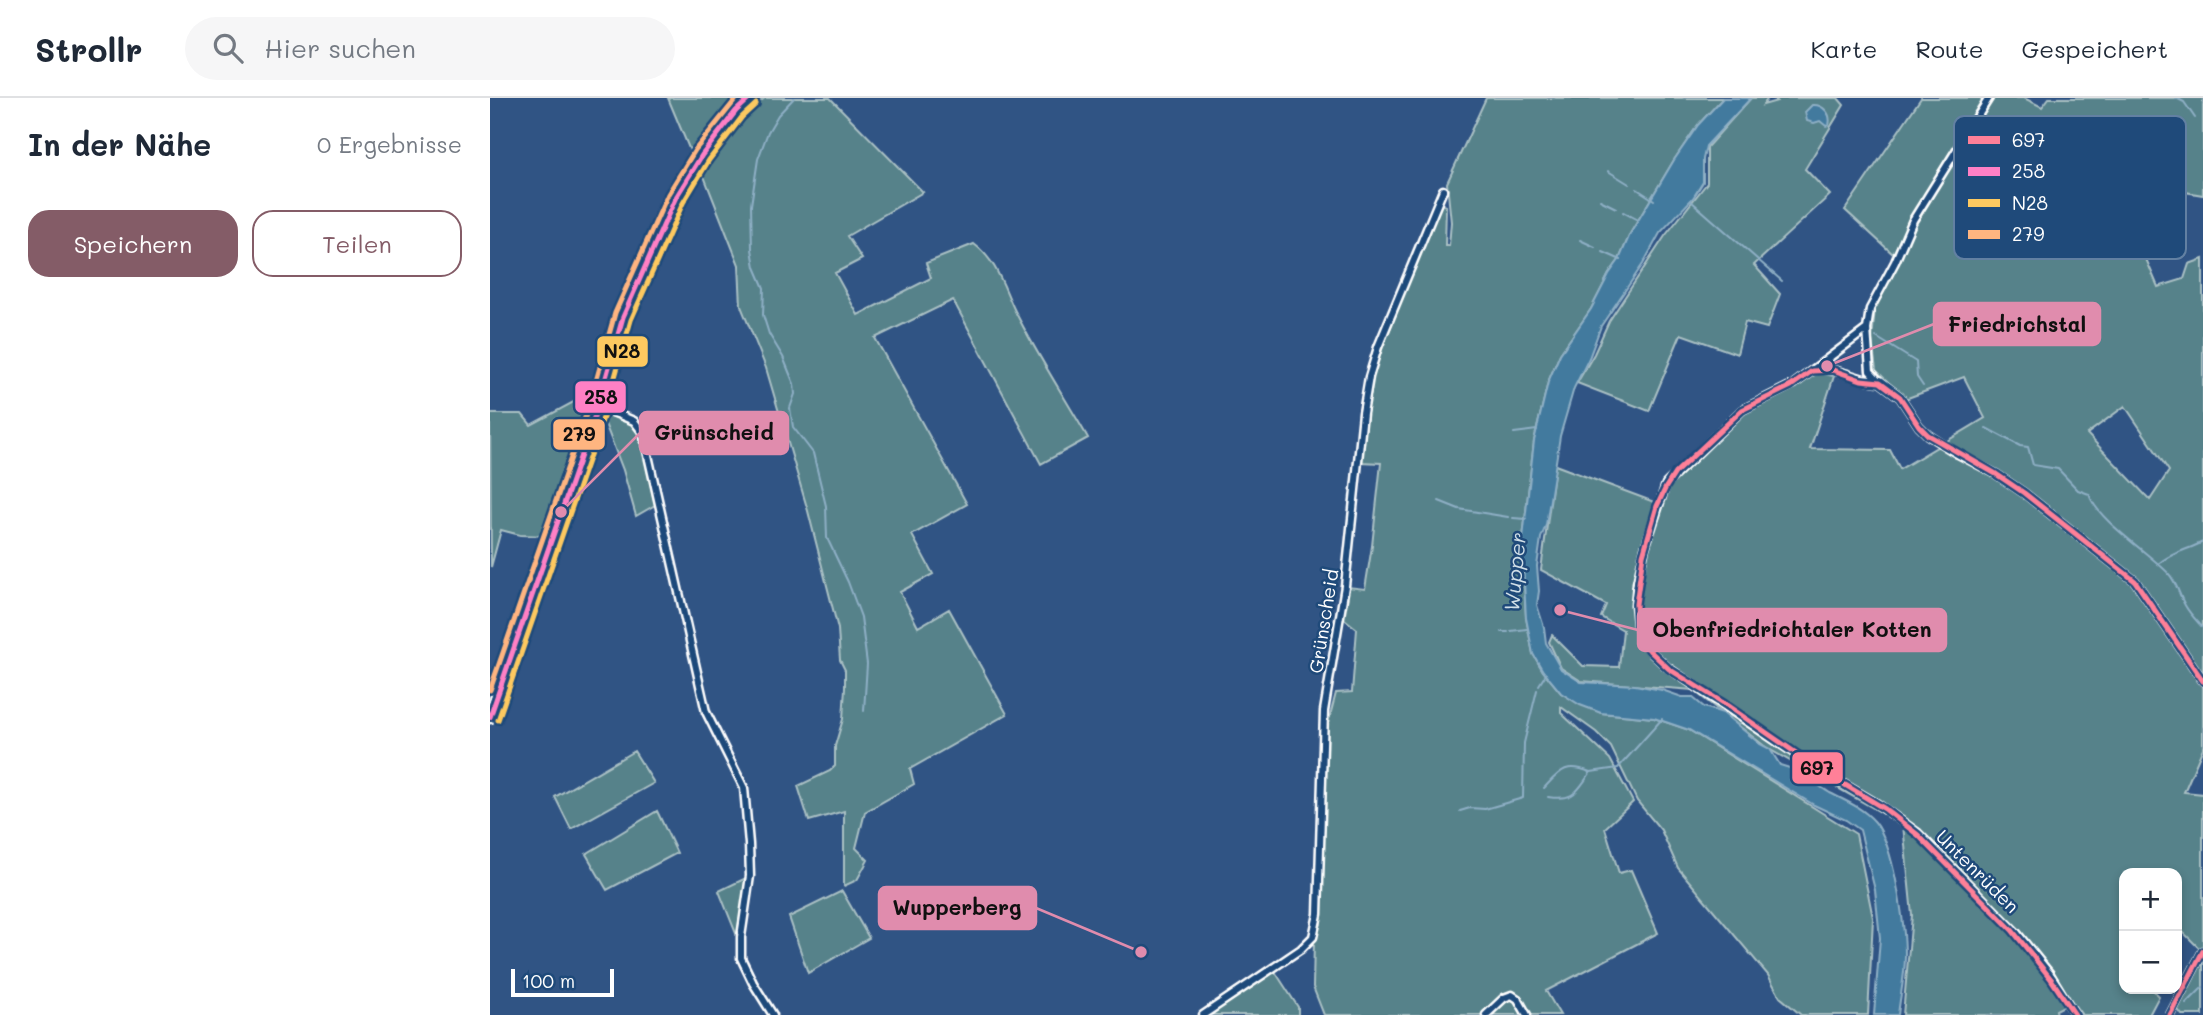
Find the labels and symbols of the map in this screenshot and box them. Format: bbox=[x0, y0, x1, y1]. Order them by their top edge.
legend bbox=[1954, 116, 2186, 259]
text: 697 bbox=[2012, 127, 2045, 152]
text: 258 bbox=[2012, 158, 2045, 183]
text: N28 bbox=[2012, 190, 2048, 215]
text: 279 bbox=[2012, 221, 2044, 246]
callout: Friedrichstal bbox=[1934, 303, 2100, 345]
text: Friedrichstal bbox=[1948, 310, 2086, 337]
line badge: N28 bbox=[596, 335, 649, 368]
text: N28 bbox=[604, 338, 641, 363]
line badge: 258 bbox=[574, 380, 627, 414]
text: 258 bbox=[584, 384, 618, 409]
callout: Grünscheid bbox=[640, 412, 788, 454]
line badge: 279 bbox=[552, 418, 606, 451]
text: Grünscheid bbox=[654, 418, 774, 445]
text: 279 bbox=[563, 421, 596, 446]
water label: Wupper bbox=[1497, 531, 1531, 613]
street label: Grünscheid bbox=[1302, 567, 1344, 675]
callout: Obenfriedrichtaler Kotten bbox=[1638, 609, 1946, 651]
text: Obenfriedrichtaler Kotten bbox=[1652, 615, 1932, 642]
line badge: 697 bbox=[1791, 751, 1844, 785]
text: 697 bbox=[1800, 755, 1834, 780]
street label: Untenrüden bbox=[1931, 824, 2025, 918]
callout: Wupperberg bbox=[879, 887, 1036, 929]
text: Wupperberg bbox=[892, 893, 1022, 920]
scale bar bbox=[511, 966, 614, 998]

